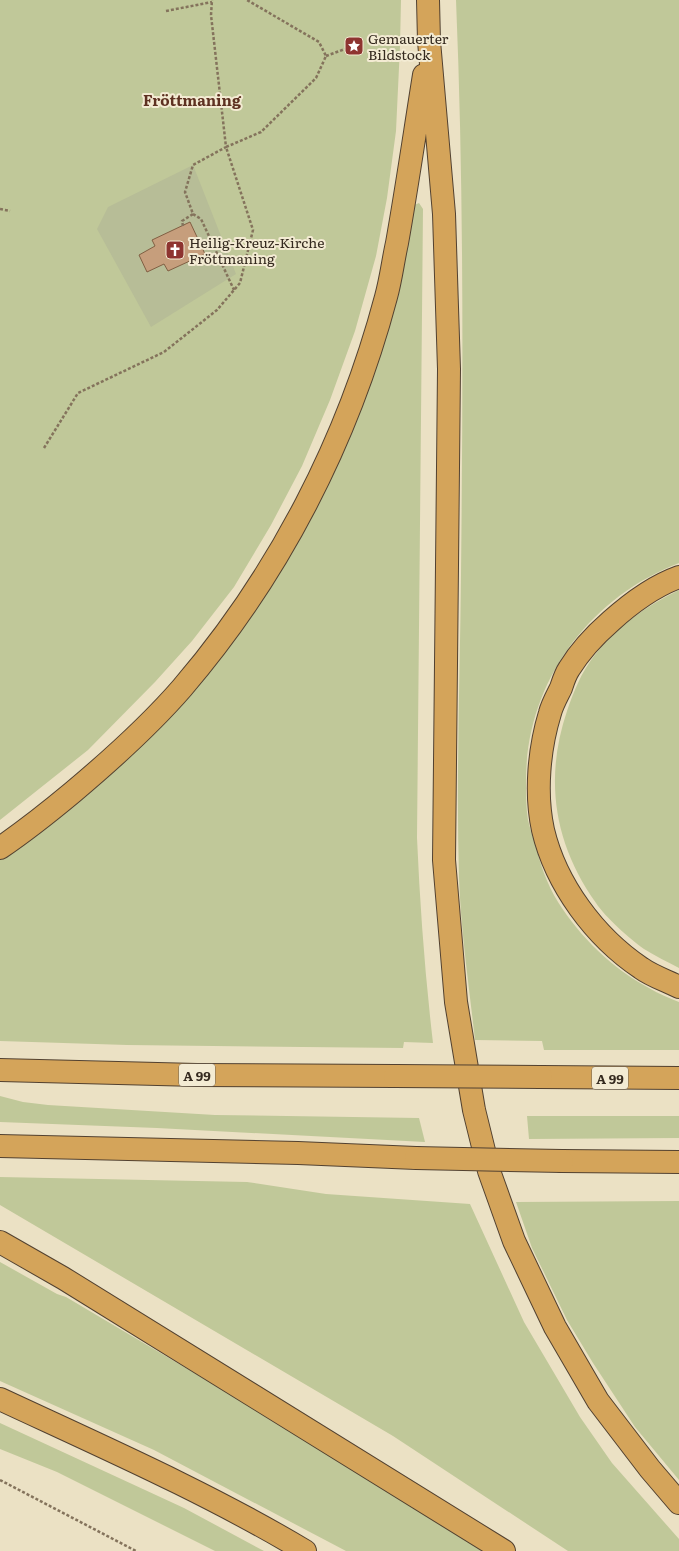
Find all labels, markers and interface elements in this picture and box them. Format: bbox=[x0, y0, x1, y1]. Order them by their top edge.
place label: Gemauerter Bildstock bbox=[368, 28, 449, 64]
place icon: Gemauerter Bildstock bbox=[343, 35, 365, 57]
district label: Fröttmaning bbox=[143, 88, 242, 111]
place label: Heilig-Kreuz-Kirche Fröttmaning bbox=[189, 232, 325, 268]
church icon: Heilig-Kreuz-Kirche Fröttmaning bbox=[164, 239, 186, 261]
road number: A 99 bbox=[179, 1064, 215, 1086]
road number: A 99 bbox=[592, 1067, 628, 1089]

